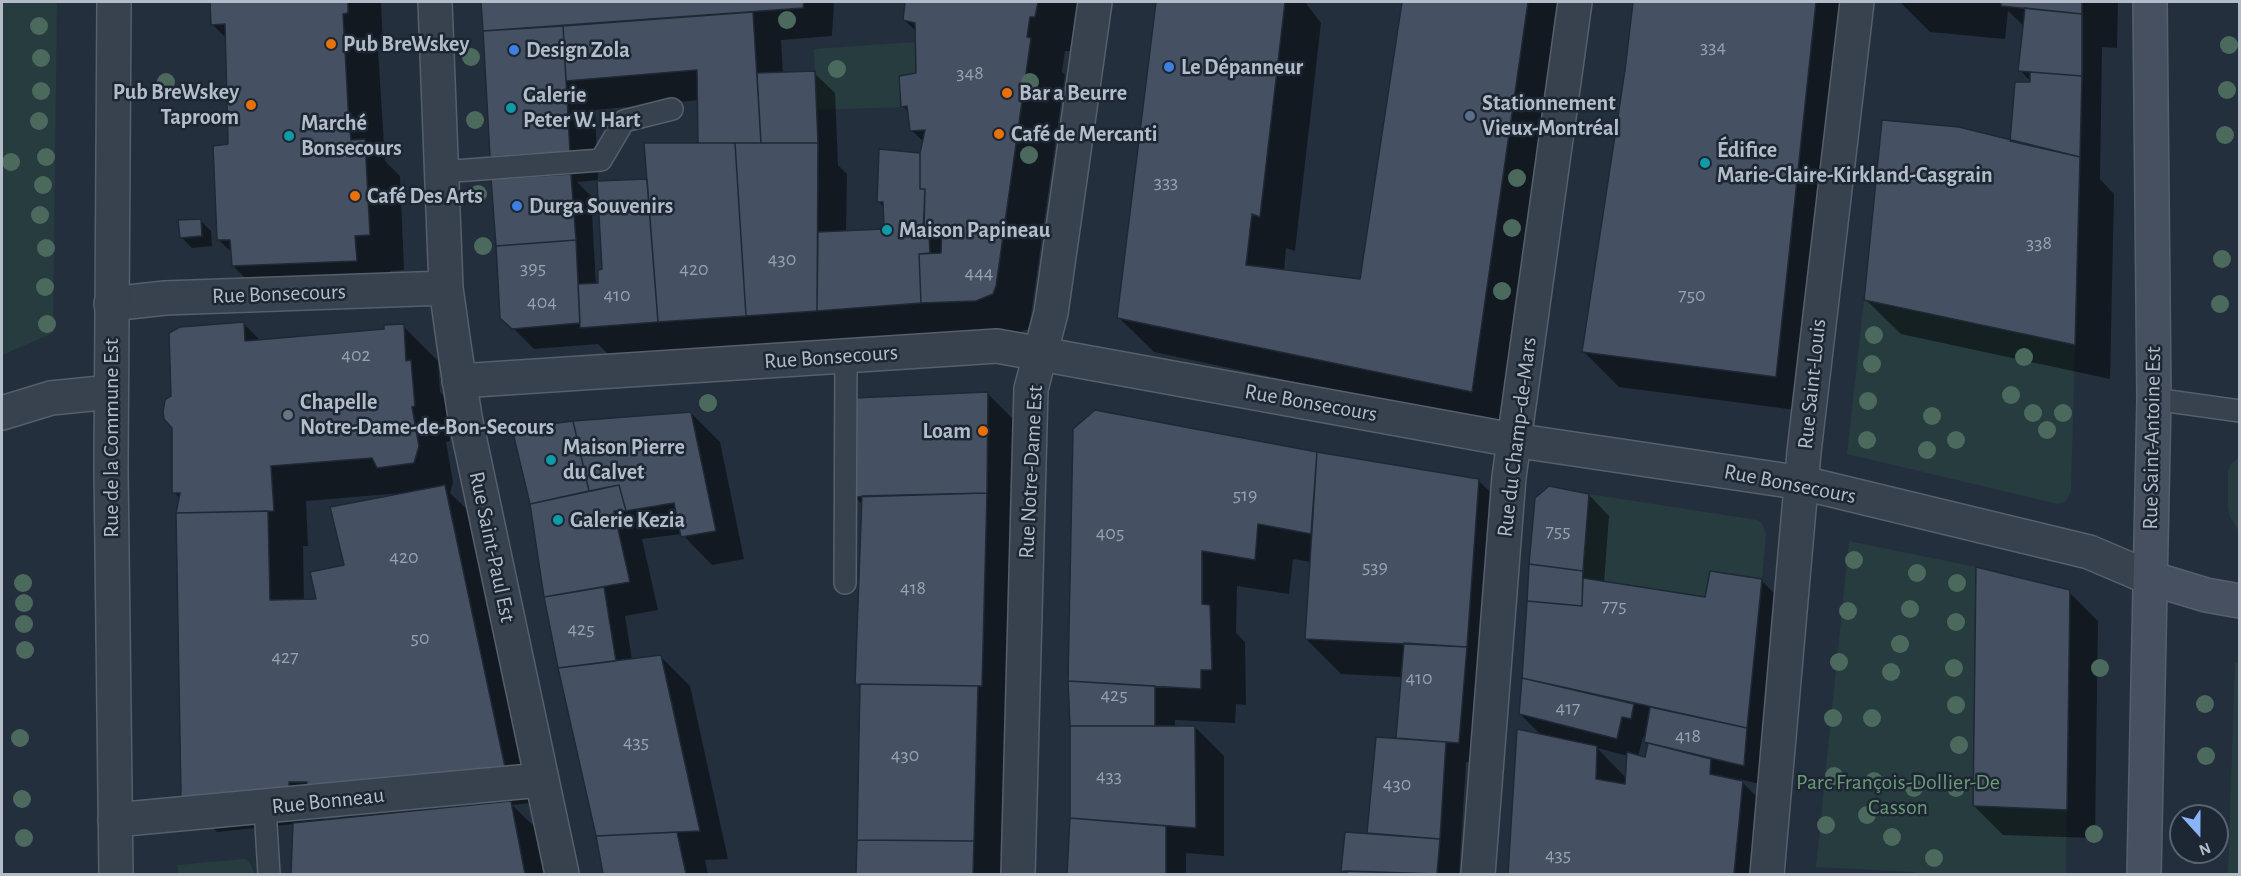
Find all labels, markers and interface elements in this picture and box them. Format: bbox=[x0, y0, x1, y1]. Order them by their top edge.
place label: Pub BreWskey bbox=[343, 31, 469, 57]
house number: 334 bbox=[1700, 35, 1726, 59]
marker: Pub BreWskey bbox=[324, 37, 338, 51]
place label: Design Zola bbox=[526, 37, 630, 63]
marker: Design Zola bbox=[507, 43, 521, 57]
place label: Le Dépanneur bbox=[1181, 54, 1303, 80]
marker: Le Dépanneur bbox=[1162, 60, 1176, 74]
house number: 348 bbox=[956, 61, 984, 85]
place label: Pub BreWskey Taproom bbox=[113, 79, 239, 130]
place label: Bar a Beurre bbox=[1019, 80, 1127, 106]
place label: Galerie Peter W. Hart bbox=[523, 82, 641, 134]
marker: Bar a Beurre bbox=[1000, 86, 1014, 100]
place label: Stationnement Vieux-Montréal bbox=[1482, 90, 1619, 142]
marker: Pub BreWskey Taproom bbox=[244, 98, 258, 112]
marker: Galerie Peter W. Hart bbox=[504, 101, 518, 115]
marker: Stationnement Vieux-Montréal bbox=[1463, 109, 1477, 123]
place label: Marché Bonsecours bbox=[301, 110, 402, 162]
place label: Café de Mercanti bbox=[1011, 121, 1157, 147]
marker: Café de Mercanti bbox=[992, 127, 1006, 141]
marker: Marché Bonsecours bbox=[282, 129, 296, 143]
place label: Édifice Marie-Claire-Kirkland-Casgrain bbox=[1717, 137, 1993, 188]
marker: Édifice Marie-Claire-Kirkland-Casgrain bbox=[1698, 156, 1712, 170]
house number: 333 bbox=[1154, 170, 1178, 194]
place label: Café Des Arts bbox=[367, 183, 483, 209]
marker: Café Des Arts bbox=[348, 189, 362, 203]
place label: Durga Souvenirs bbox=[529, 193, 673, 219]
marker: Durga Souvenirs bbox=[510, 199, 524, 213]
place label: Maison Papineau bbox=[899, 217, 1050, 243]
marker: Maison Papineau bbox=[880, 223, 894, 237]
house number: 338 bbox=[2026, 231, 2052, 255]
house number: 430 bbox=[768, 247, 796, 271]
house number: 395 bbox=[520, 256, 546, 280]
house number: 420 bbox=[679, 257, 709, 281]
house number: 444 bbox=[965, 261, 993, 285]
street label: Rue Bonsecours bbox=[212, 278, 346, 310]
house number: 410 bbox=[603, 283, 631, 307]
house number: 750 bbox=[1678, 283, 1706, 307]
house number: 404 bbox=[527, 290, 557, 314]
street label: Rue Saint-Louis bbox=[1792, 318, 1832, 450]
street label: Rue du Champ-de-Mars bbox=[1492, 335, 1542, 539]
street label: Rue de la Commune Est bbox=[98, 338, 124, 538]
street label: Rue Bonsecours bbox=[763, 339, 899, 375]
house number: 402 bbox=[341, 343, 371, 367]
street label: Rue Saint-Antoine Est bbox=[2137, 346, 2167, 530]
street label: Rue Bonsecours bbox=[1243, 378, 1379, 428]
street label: Rue Notre-Dame Est bbox=[1013, 385, 1049, 559]
place label: Chapelle Notre-Dame-de-Bon-Secours bbox=[300, 389, 554, 440]
marker: Chapelle Notre-Dame-de-Bon-Secours bbox=[281, 408, 295, 422]
place label: Loam bbox=[923, 418, 971, 444]
marker: Loam bbox=[976, 424, 990, 438]
place label: Maison Pierre du Calvet bbox=[563, 434, 685, 486]
marker: Maison Pierre du Calvet bbox=[544, 453, 558, 467]
street label: Rue Bonsecours bbox=[1722, 458, 1858, 510]
street label: Rue Saint-Paul Est bbox=[463, 469, 521, 625]
house number: 519 bbox=[1233, 483, 1257, 507]
place label: Galerie Kezia bbox=[570, 507, 685, 533]
marker: Galerie Kezia bbox=[551, 513, 565, 527]
house number: 755 bbox=[1545, 519, 1571, 543]
house number: 405 bbox=[1096, 521, 1124, 545]
house number: 420 bbox=[389, 545, 419, 569]
house number: 539 bbox=[1362, 555, 1388, 579]
house number: 418 bbox=[900, 576, 926, 600]
house number: 775 bbox=[1601, 594, 1627, 618]
house number: 425 bbox=[567, 617, 595, 641]
house number: 50 bbox=[411, 626, 429, 650]
house number: 427 bbox=[271, 645, 299, 669]
house number: 410 bbox=[1405, 666, 1433, 690]
house number: 425 bbox=[1100, 683, 1128, 707]
house number: 417 bbox=[1556, 696, 1580, 720]
house number: 418 bbox=[1675, 724, 1701, 748]
house number: 435 bbox=[623, 730, 649, 754]
house number: 430 bbox=[891, 743, 919, 767]
house number: 433 bbox=[1096, 764, 1122, 788]
park label: Parc François-Dollier-De Casson bbox=[1796, 769, 2000, 820]
house number: 430 bbox=[1383, 772, 1411, 796]
street label: Rue Bonneau bbox=[270, 782, 386, 820]
north arrow bbox=[2169, 804, 2229, 864]
text: N bbox=[2197, 839, 2213, 858]
house number: 435 bbox=[1545, 843, 1571, 867]

